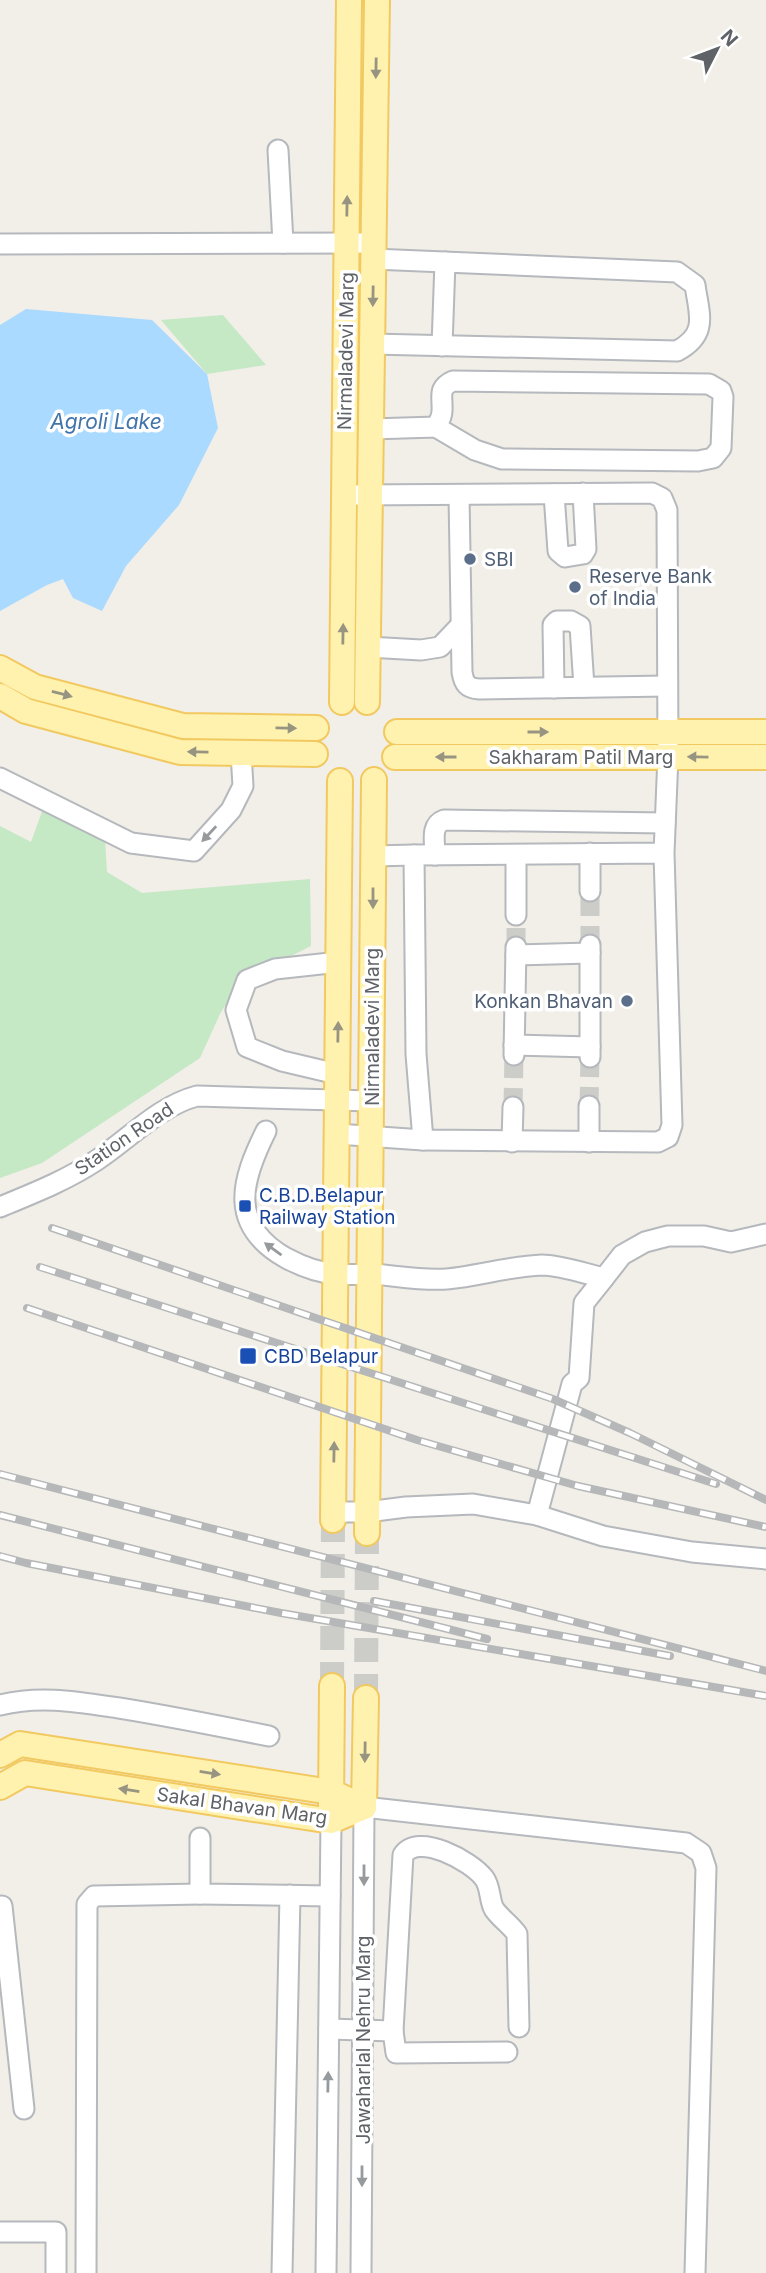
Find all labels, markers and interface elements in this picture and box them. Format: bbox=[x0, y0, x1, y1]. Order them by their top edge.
north arrow bbox=[682, 14, 752, 84]
text: N bbox=[716, 25, 743, 51]
one-way arrow bbox=[370, 57, 382, 79]
one-way arrow bbox=[341, 195, 353, 217]
street label: Nirmaladevi Marg bbox=[333, 272, 359, 430]
one-way arrow bbox=[367, 285, 379, 307]
water label: Agroli Lake bbox=[49, 409, 162, 434]
place label: SBI bbox=[484, 548, 514, 571]
marker: SBI bbox=[462, 551, 478, 567]
place label: Reserve Bank of India bbox=[589, 565, 713, 610]
marker: Reserve Bank of India bbox=[567, 579, 583, 595]
one-way arrow bbox=[337, 623, 348, 645]
one-way arrow bbox=[52, 689, 74, 700]
one-way arrow bbox=[275, 722, 297, 734]
one-way arrow bbox=[528, 726, 550, 738]
one-way arrow bbox=[187, 746, 209, 758]
street label: Sakharam Patil Marg bbox=[489, 746, 673, 769]
one-way arrow bbox=[435, 751, 457, 763]
one-way arrow bbox=[687, 751, 709, 762]
one-way arrow bbox=[201, 825, 217, 843]
one-way arrow bbox=[367, 887, 379, 909]
street label: Nirmaladevi Marg bbox=[361, 948, 384, 1106]
place label: Konkan Bhavan bbox=[474, 990, 613, 1013]
marker: Konkan Bhavan bbox=[619, 993, 635, 1009]
one-way arrow bbox=[332, 1020, 344, 1042]
street label: Station Road bbox=[70, 1098, 178, 1180]
place label: C.B.D.Belapur Railway Station bbox=[259, 1184, 396, 1229]
marker: C.B.D.Belapur Railway Station bbox=[237, 1198, 253, 1214]
one-way arrow bbox=[264, 1242, 282, 1256]
place label: CBD Belapur bbox=[264, 1345, 378, 1368]
marker: CBD Belapur bbox=[238, 1346, 258, 1366]
one-way arrow bbox=[328, 1441, 340, 1463]
one-way arrow bbox=[359, 1742, 371, 1764]
one-way arrow bbox=[199, 1768, 221, 1779]
street label: Sakal Bhavan Marg bbox=[155, 1783, 329, 1829]
one-way arrow bbox=[118, 1784, 140, 1795]
one-way arrow bbox=[358, 1865, 370, 1887]
street label: Jawaharlal Nehru Marg bbox=[352, 1936, 375, 2144]
one-way arrow bbox=[322, 2071, 334, 2093]
one-way arrow bbox=[356, 2166, 368, 2188]

